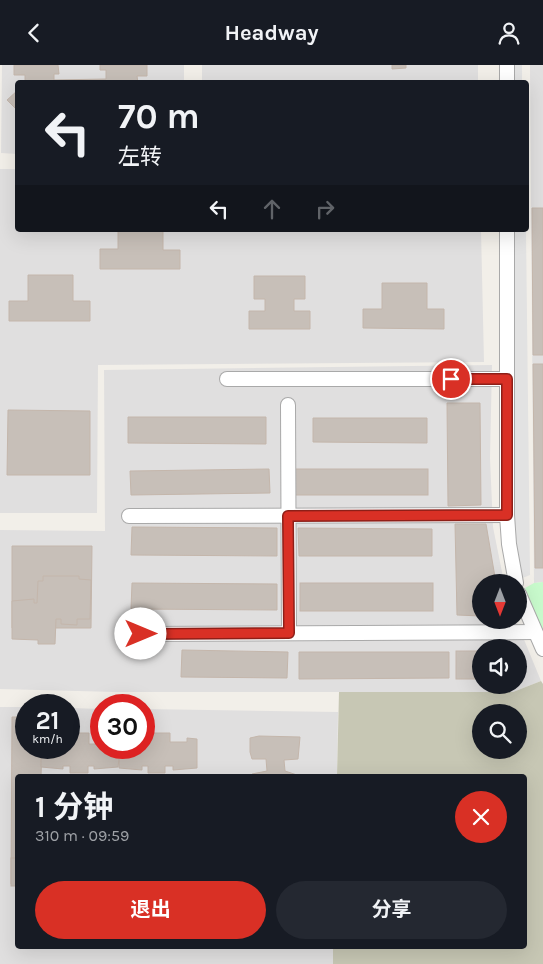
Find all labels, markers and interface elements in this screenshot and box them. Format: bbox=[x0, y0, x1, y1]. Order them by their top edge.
icon: back bbox=[20, 19, 48, 47]
icon: person bbox=[495, 19, 523, 47]
text: Headway bbox=[224, 20, 319, 46]
text: 70 m bbox=[118, 96, 200, 137]
icon: left bbox=[35, 100, 100, 165]
text: 左转 bbox=[118, 144, 162, 170]
icon: left bbox=[205, 195, 233, 223]
icon: ahead bbox=[258, 195, 286, 223]
icon: right bbox=[311, 195, 339, 223]
pin bbox=[430, 358, 472, 400]
icon: arrive bbox=[437, 365, 465, 393]
north arrow bbox=[472, 574, 528, 629]
map controls bbox=[472, 574, 527, 759]
position arrow bbox=[114, 607, 166, 659]
button: sound bbox=[472, 639, 527, 694]
speed limit sign: 30 bbox=[90, 694, 155, 759]
button: search bbox=[472, 704, 527, 759]
text: 21 bbox=[35, 706, 60, 735]
text: km/h bbox=[32, 732, 63, 746]
text: 1 分钟 bbox=[35, 789, 113, 825]
button: close bbox=[455, 791, 507, 843]
text: 310 m · 09:59 bbox=[35, 826, 129, 845]
button: 退出 bbox=[35, 881, 266, 939]
button: 分享 bbox=[276, 881, 507, 939]

